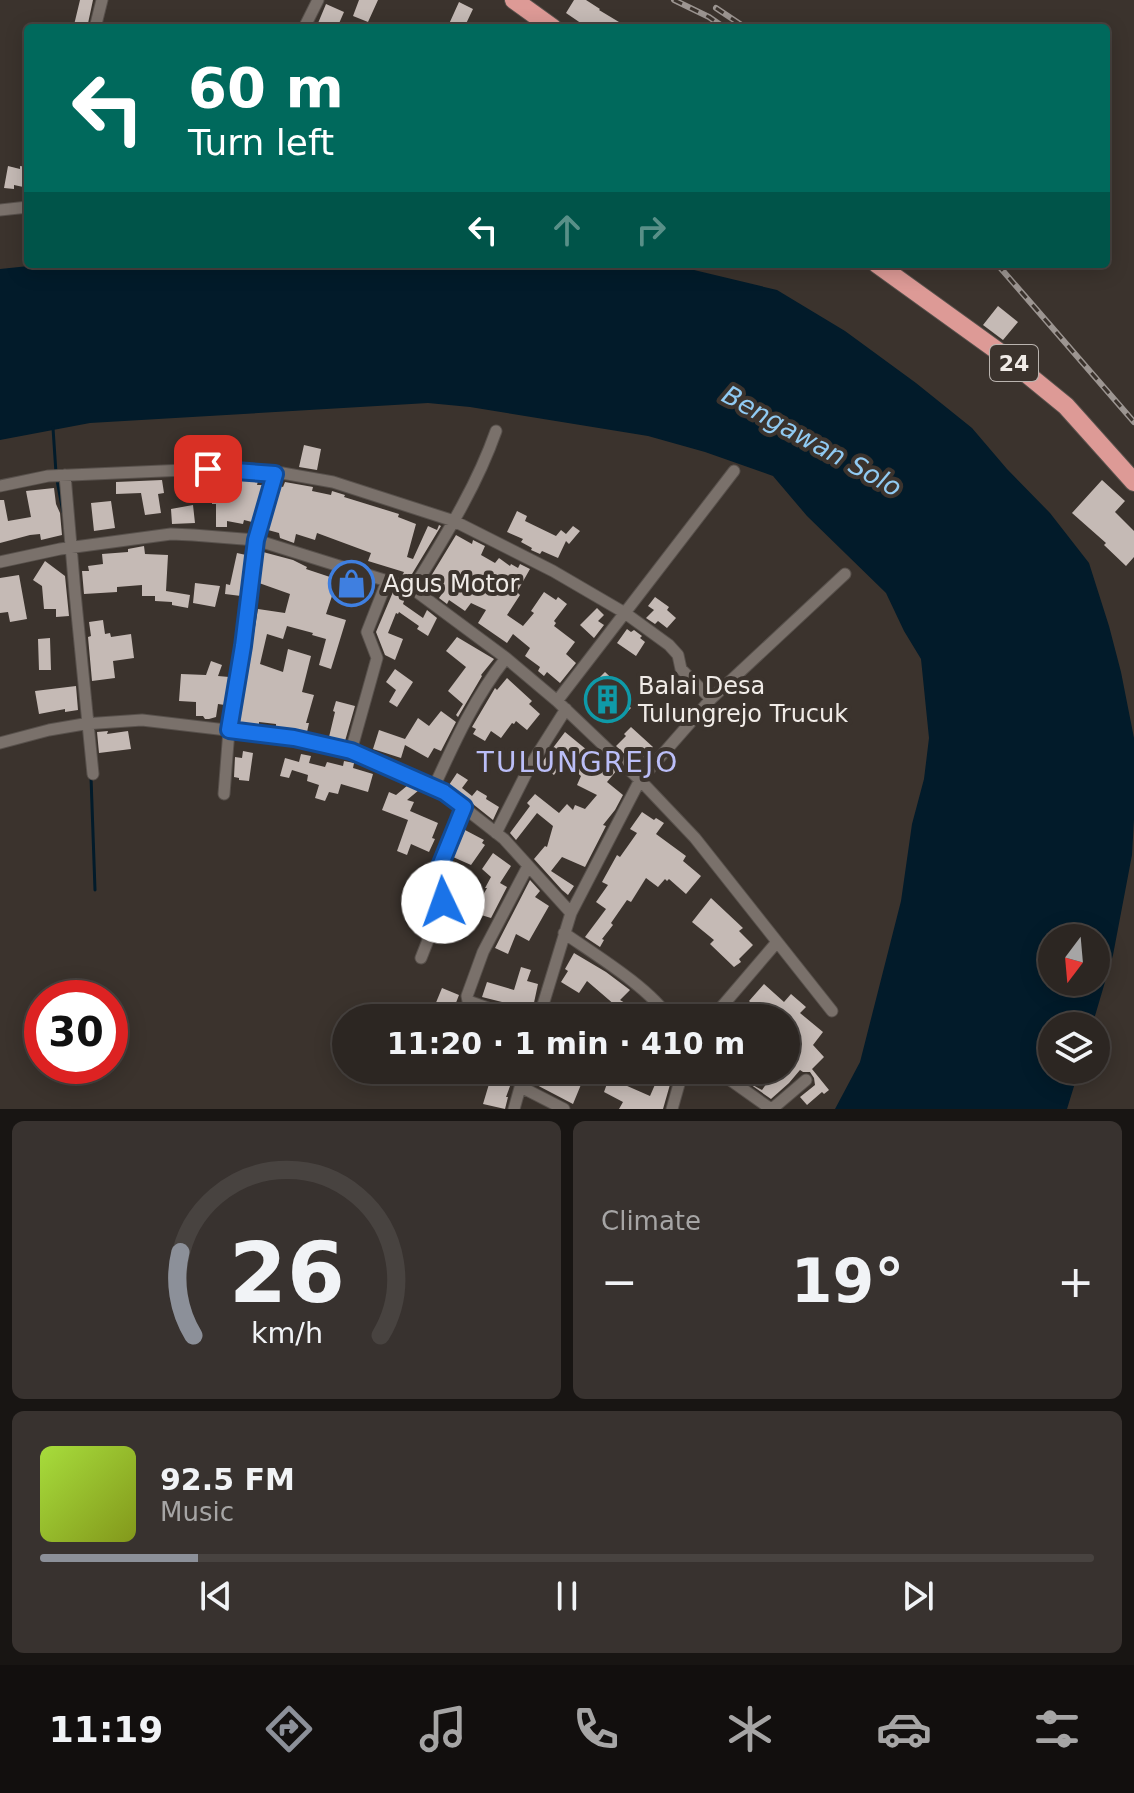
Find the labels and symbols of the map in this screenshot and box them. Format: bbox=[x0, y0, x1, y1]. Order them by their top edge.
road number: 24 bbox=[990, 345, 1038, 381]
water label: Bengawan Solo bbox=[717, 379, 907, 503]
pin bbox=[174, 435, 242, 503]
shop icon: Agus Motor bbox=[328, 560, 376, 608]
place label: Agus Motor bbox=[383, 570, 519, 598]
place label: Balai Desa Tulungrejo Trucuk bbox=[637, 672, 848, 728]
building icon: Balai Desa Tulungrejo Trucuk bbox=[583, 676, 631, 724]
district label: TULUNGREJO bbox=[476, 746, 679, 779]
position arrow bbox=[401, 860, 485, 944]
north arrow bbox=[1038, 924, 1110, 996]
speed limit sign: 30 bbox=[24, 980, 128, 1084]

